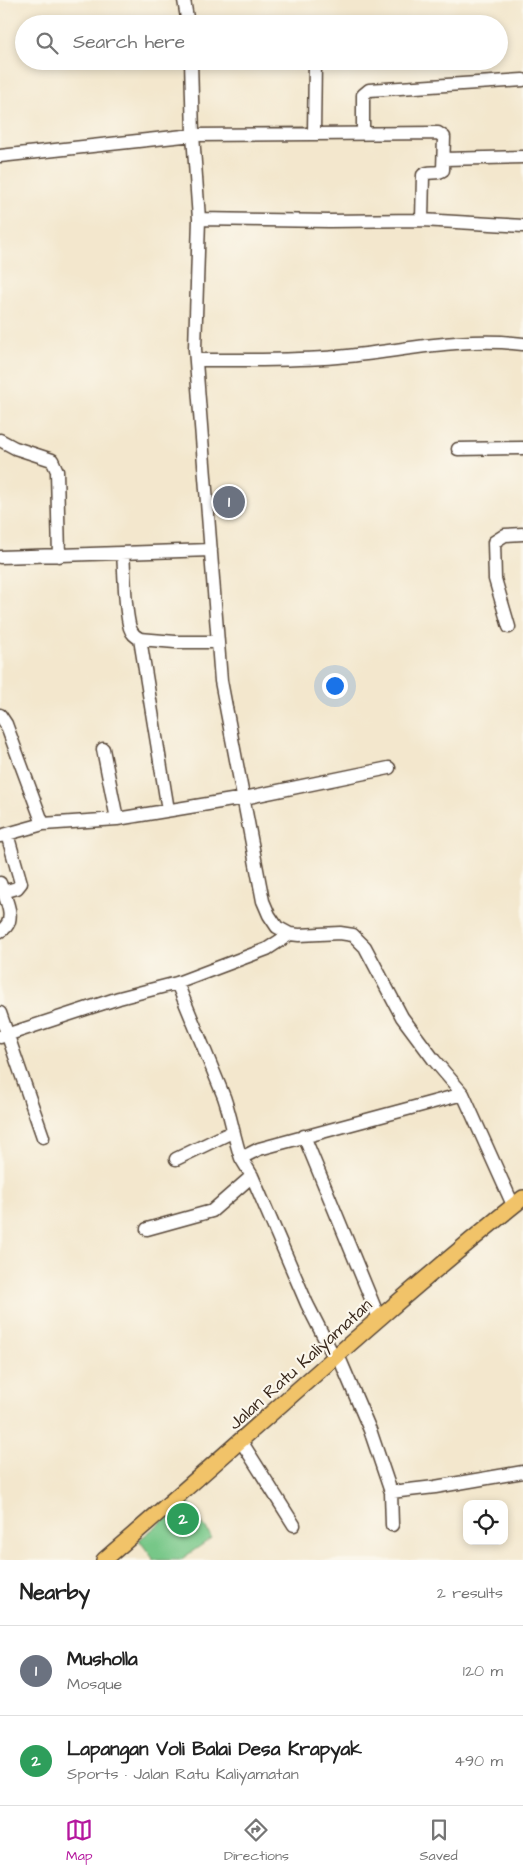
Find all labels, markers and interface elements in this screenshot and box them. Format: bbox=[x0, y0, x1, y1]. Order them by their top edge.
search box bbox=[15, 15, 508, 70]
icon: search bbox=[33, 29, 61, 57]
text: Search here bbox=[73, 29, 185, 56]
pin: 1 bbox=[213, 483, 245, 521]
your location bbox=[322, 673, 348, 699]
street label: Jalan Ratu Kaliyamatan bbox=[223, 1293, 378, 1437]
pin: 2 bbox=[167, 1500, 199, 1538]
map controls bbox=[463, 1500, 508, 1545]
button: locate bbox=[463, 1500, 508, 1545]
text: Nearby bbox=[20, 1578, 90, 1607]
text: 2 results bbox=[437, 1582, 503, 1604]
text: Musholla bbox=[67, 1646, 138, 1673]
text: 1 bbox=[35, 1660, 37, 1682]
text: 120 m bbox=[463, 1660, 503, 1682]
text: Mosque bbox=[67, 1673, 122, 1695]
text: Lapangan Voli Balai Desa Krapyak bbox=[67, 1736, 362, 1763]
text: 2 bbox=[31, 1750, 41, 1772]
text: 490 m bbox=[454, 1750, 503, 1772]
text: Sports · Jalan Ratu Kaliyamatan bbox=[67, 1763, 299, 1785]
tab: Map bbox=[65, 1816, 93, 1866]
tab: Directions bbox=[224, 1816, 289, 1866]
tab: Saved bbox=[420, 1816, 458, 1866]

